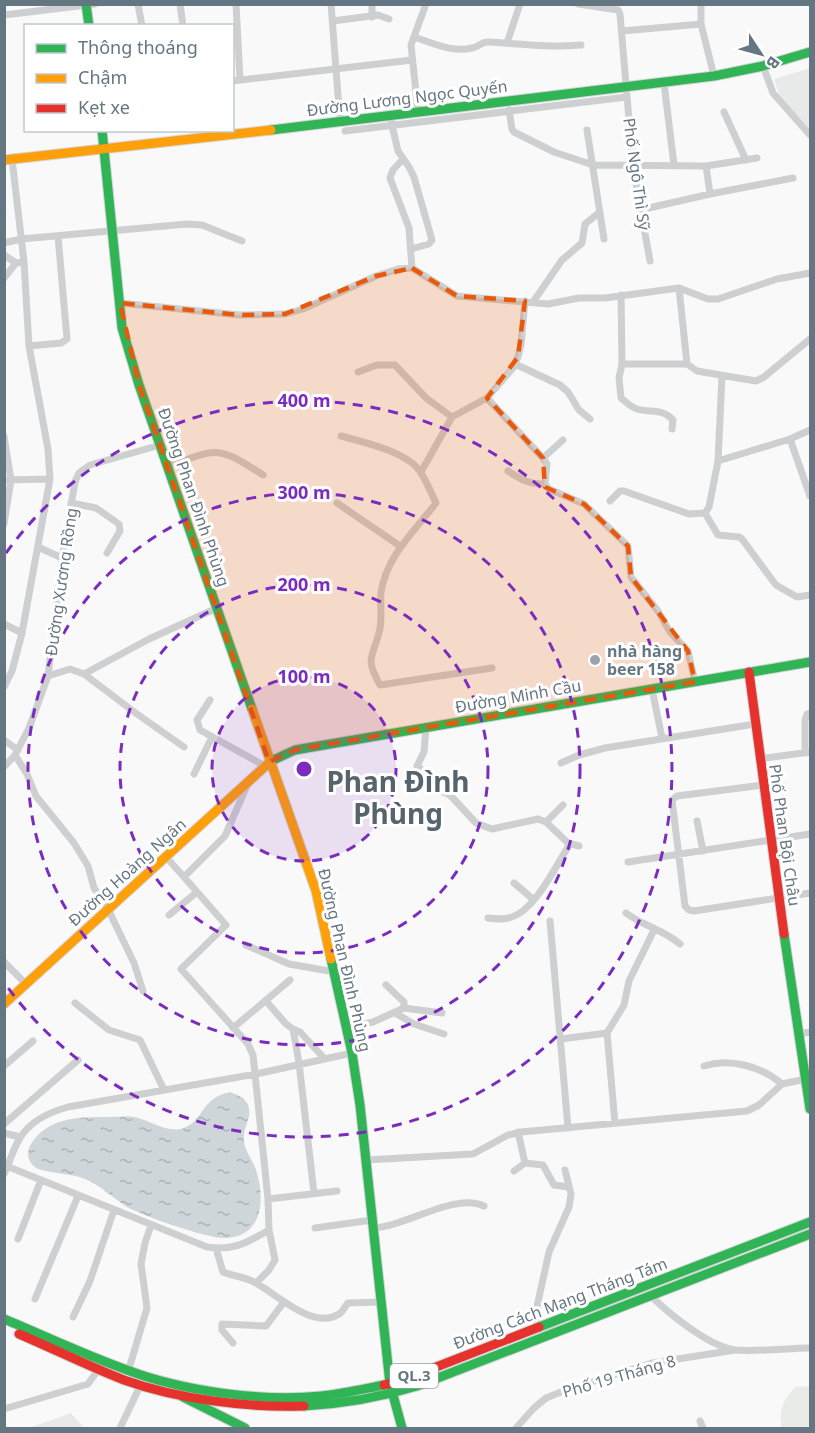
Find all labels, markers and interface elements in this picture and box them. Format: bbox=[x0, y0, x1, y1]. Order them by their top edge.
legend bbox=[24, 24, 234, 132]
north arrow bbox=[731, 24, 791, 84]
text: Thông thoáng bbox=[78, 35, 198, 59]
text: B bbox=[761, 52, 785, 74]
text: Chậm bbox=[78, 65, 127, 89]
street label: Đường Lương Ngọc Quyến bbox=[305, 75, 509, 121]
text: Kẹt xe bbox=[78, 95, 130, 119]
street label: Phố Ngô Thì Sỹ bbox=[618, 116, 656, 232]
text: 400 m bbox=[277, 388, 331, 412]
street label: Đường Phan Đình Phùng bbox=[153, 405, 235, 589]
text: 300 m bbox=[277, 480, 331, 504]
street label: Đường Xương Rồng bbox=[40, 506, 82, 658]
text: 200 m bbox=[277, 572, 331, 596]
place label: nhà hàng beer 158 bbox=[607, 640, 682, 680]
marker: nhà hàng beer 158 bbox=[588, 653, 602, 667]
text: 100 m bbox=[277, 664, 331, 688]
street label: Đường Minh Cầu bbox=[453, 674, 583, 718]
centre of rings bbox=[294, 759, 314, 779]
district label: Phan Đình Phùng bbox=[326, 762, 470, 832]
street label: Phố Phan Bội Châu bbox=[764, 763, 806, 907]
street label: Đường Hoàng Ngân bbox=[63, 813, 191, 931]
street label: Đường Phan Đình Phùng bbox=[313, 866, 377, 1054]
street label: Đường Cách Mạng Tháng Tám bbox=[450, 1252, 670, 1354]
street label: Phố 19 Tháng 8 bbox=[560, 1349, 678, 1403]
road number: QL.3 bbox=[390, 1364, 438, 1388]

